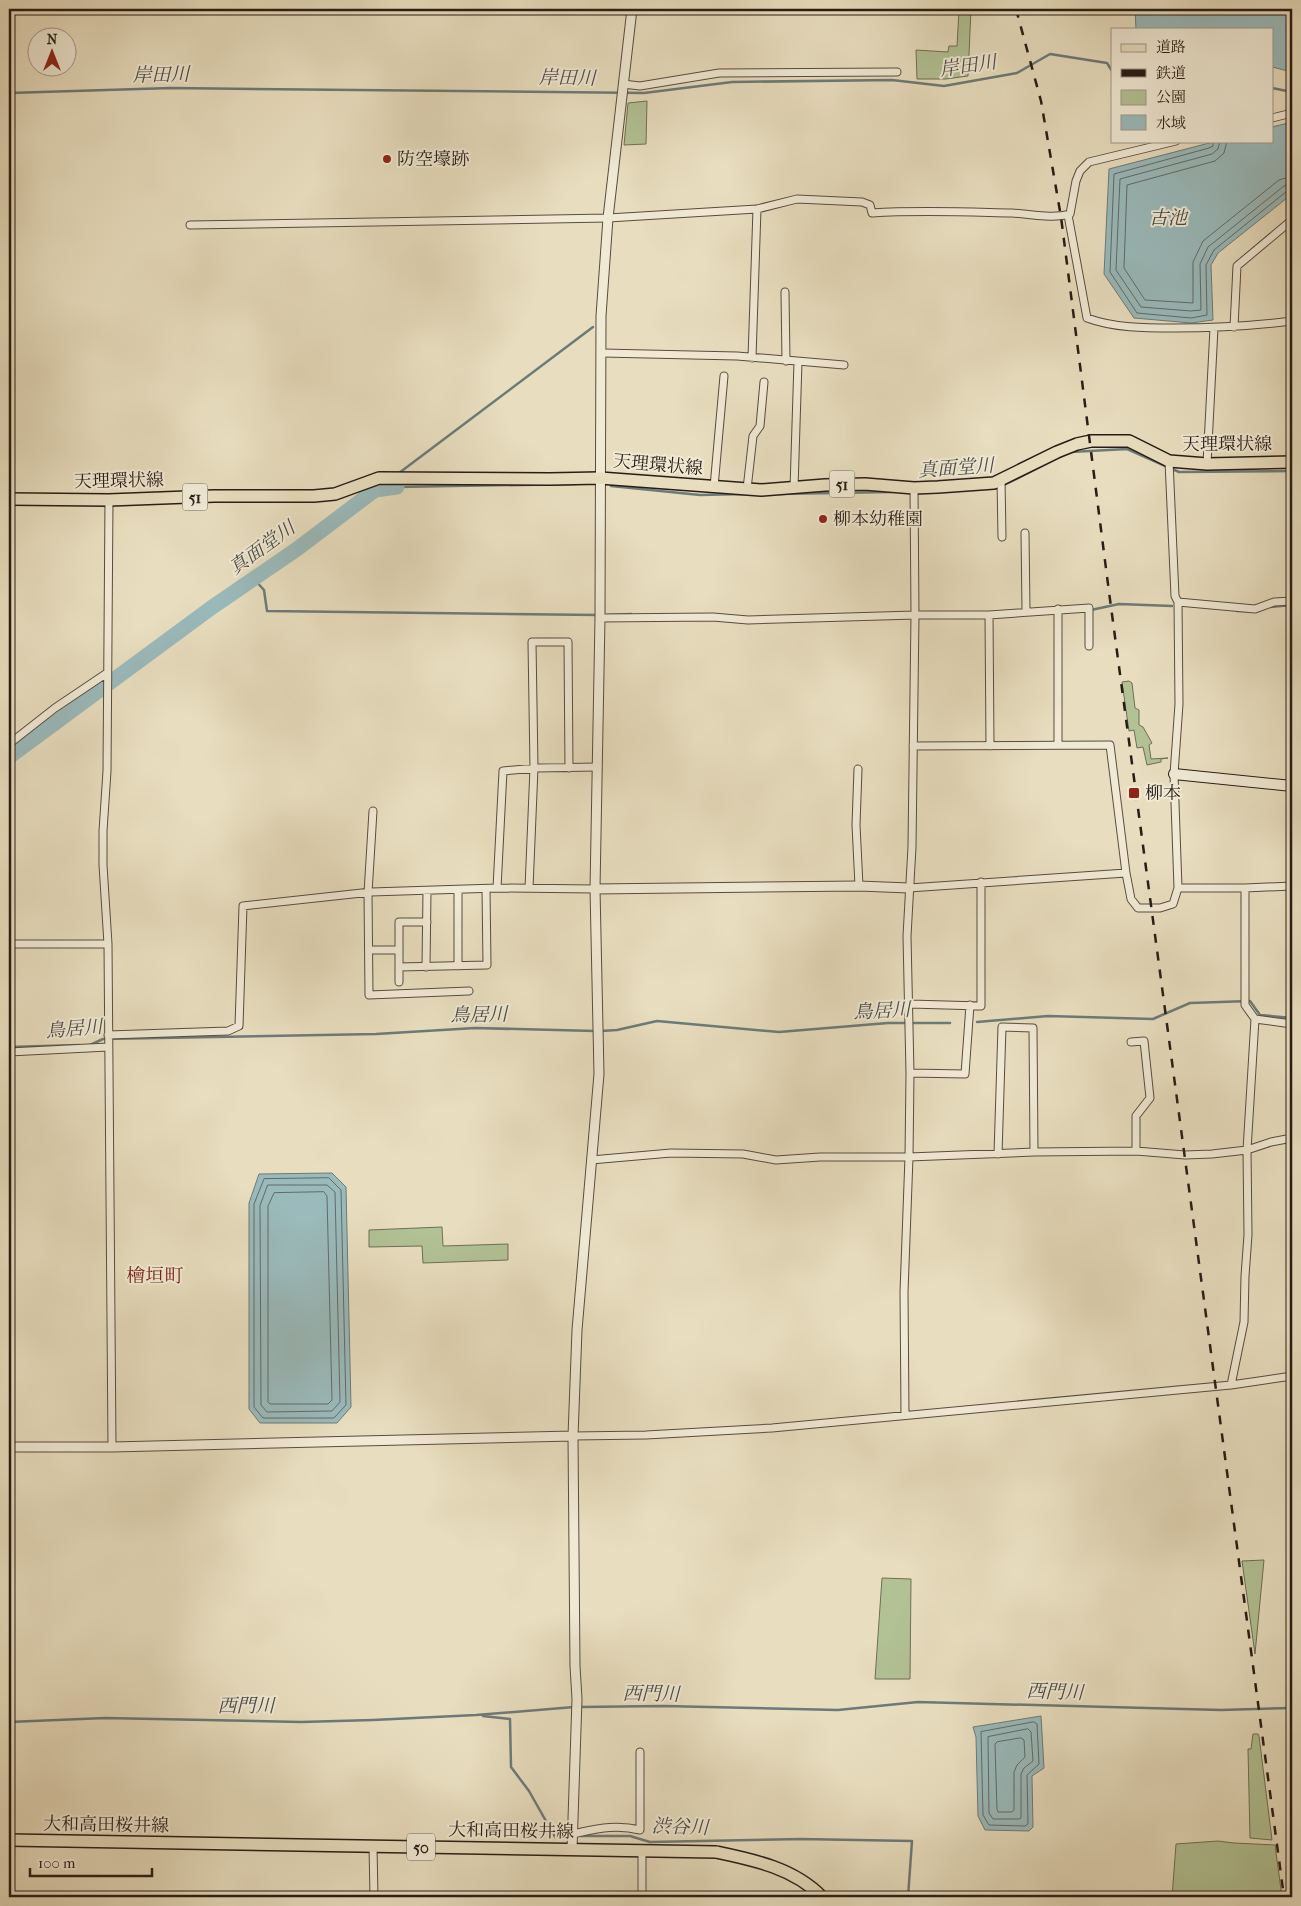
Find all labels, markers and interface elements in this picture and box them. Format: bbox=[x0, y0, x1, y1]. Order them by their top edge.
north arrow bbox=[28, 28, 78, 78]
legend bbox=[1111, 28, 1274, 142]
text: N bbox=[47, 31, 58, 48]
text: 道路 bbox=[1156, 38, 1186, 56]
water label: 岸田川 bbox=[938, 51, 1000, 81]
water label: 岸田川 bbox=[132, 63, 192, 86]
text: 鉄道 bbox=[1156, 64, 1186, 82]
water label: 岸田川 bbox=[538, 67, 598, 90]
text: 公園 bbox=[1156, 88, 1186, 106]
text: 水域 bbox=[1156, 114, 1186, 132]
place label: 防空壕跡 bbox=[397, 149, 469, 170]
marker: 防空壕跡 bbox=[381, 153, 393, 165]
water label: 古池 bbox=[1149, 207, 1189, 229]
street label: 天理環状線 bbox=[1182, 434, 1272, 455]
street label: 天理環状線 bbox=[612, 451, 704, 479]
water label: 真面堂川 bbox=[917, 454, 997, 482]
street label: 天理環状線 bbox=[74, 470, 164, 492]
road number: 51 bbox=[830, 470, 854, 498]
road number: 51 bbox=[182, 484, 208, 511]
place label: 柳本幼稚園 bbox=[833, 509, 923, 530]
marker: 柳本幼稚園 bbox=[817, 513, 829, 525]
water label: 真面堂川 bbox=[225, 516, 301, 579]
place label: 柳本 bbox=[1145, 783, 1181, 804]
marker: 柳本 bbox=[1127, 786, 1141, 800]
water label: 鳥居川 bbox=[853, 998, 913, 1023]
water label: 鳥居川 bbox=[450, 1003, 510, 1026]
water label: 鳥居川 bbox=[45, 1015, 105, 1042]
district label: 檜垣町 bbox=[126, 1265, 184, 1287]
water label: 西門川 bbox=[1026, 1680, 1086, 1704]
water label: 西門川 bbox=[622, 1683, 682, 1706]
water label: 西門川 bbox=[217, 1695, 276, 1717]
street label: 大和高田桜井線 bbox=[43, 1813, 169, 1837]
water label: 渋谷川 bbox=[651, 1815, 711, 1839]
street label: 大和高田桜井線 bbox=[448, 1819, 574, 1843]
road number: 50 bbox=[407, 1834, 435, 1860]
scale bar bbox=[30, 1846, 152, 1878]
text: 100 m bbox=[38, 1854, 76, 1872]

